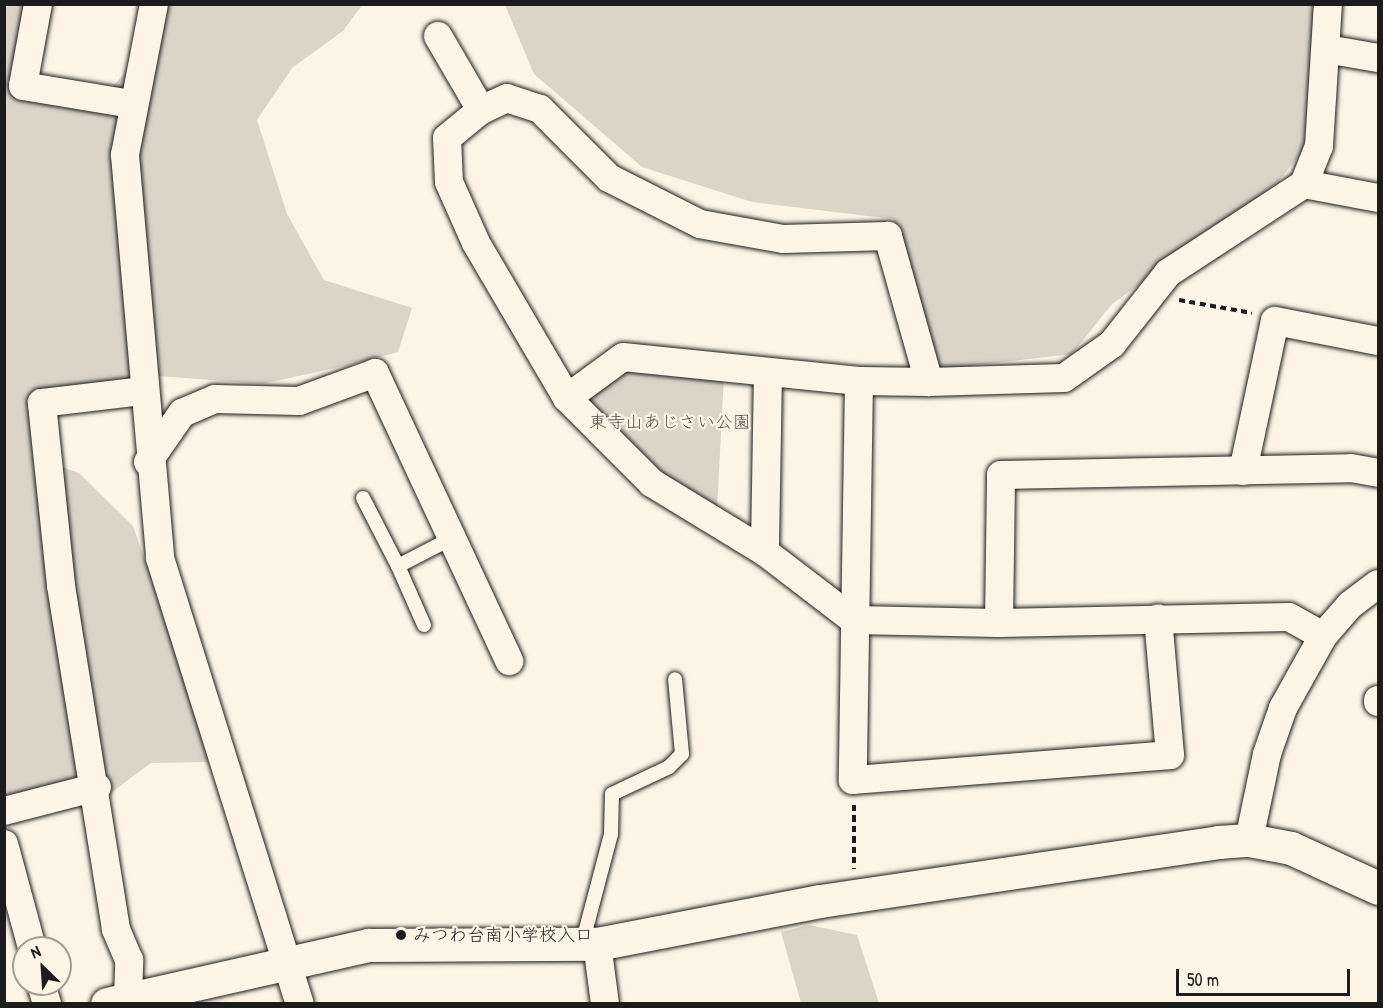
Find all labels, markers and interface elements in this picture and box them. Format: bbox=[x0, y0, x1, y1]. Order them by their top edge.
park label: 東寺山あじさい公園 bbox=[589, 411, 751, 433]
place label: みつわ台南小学校入口 bbox=[413, 924, 593, 946]
marker: みつわ台南小学校入口 bbox=[394, 928, 408, 942]
north arrow bbox=[12, 936, 72, 996]
text: N bbox=[27, 940, 44, 963]
scale bar bbox=[1179, 957, 1353, 995]
text: 50 m bbox=[1187, 967, 1219, 992]

